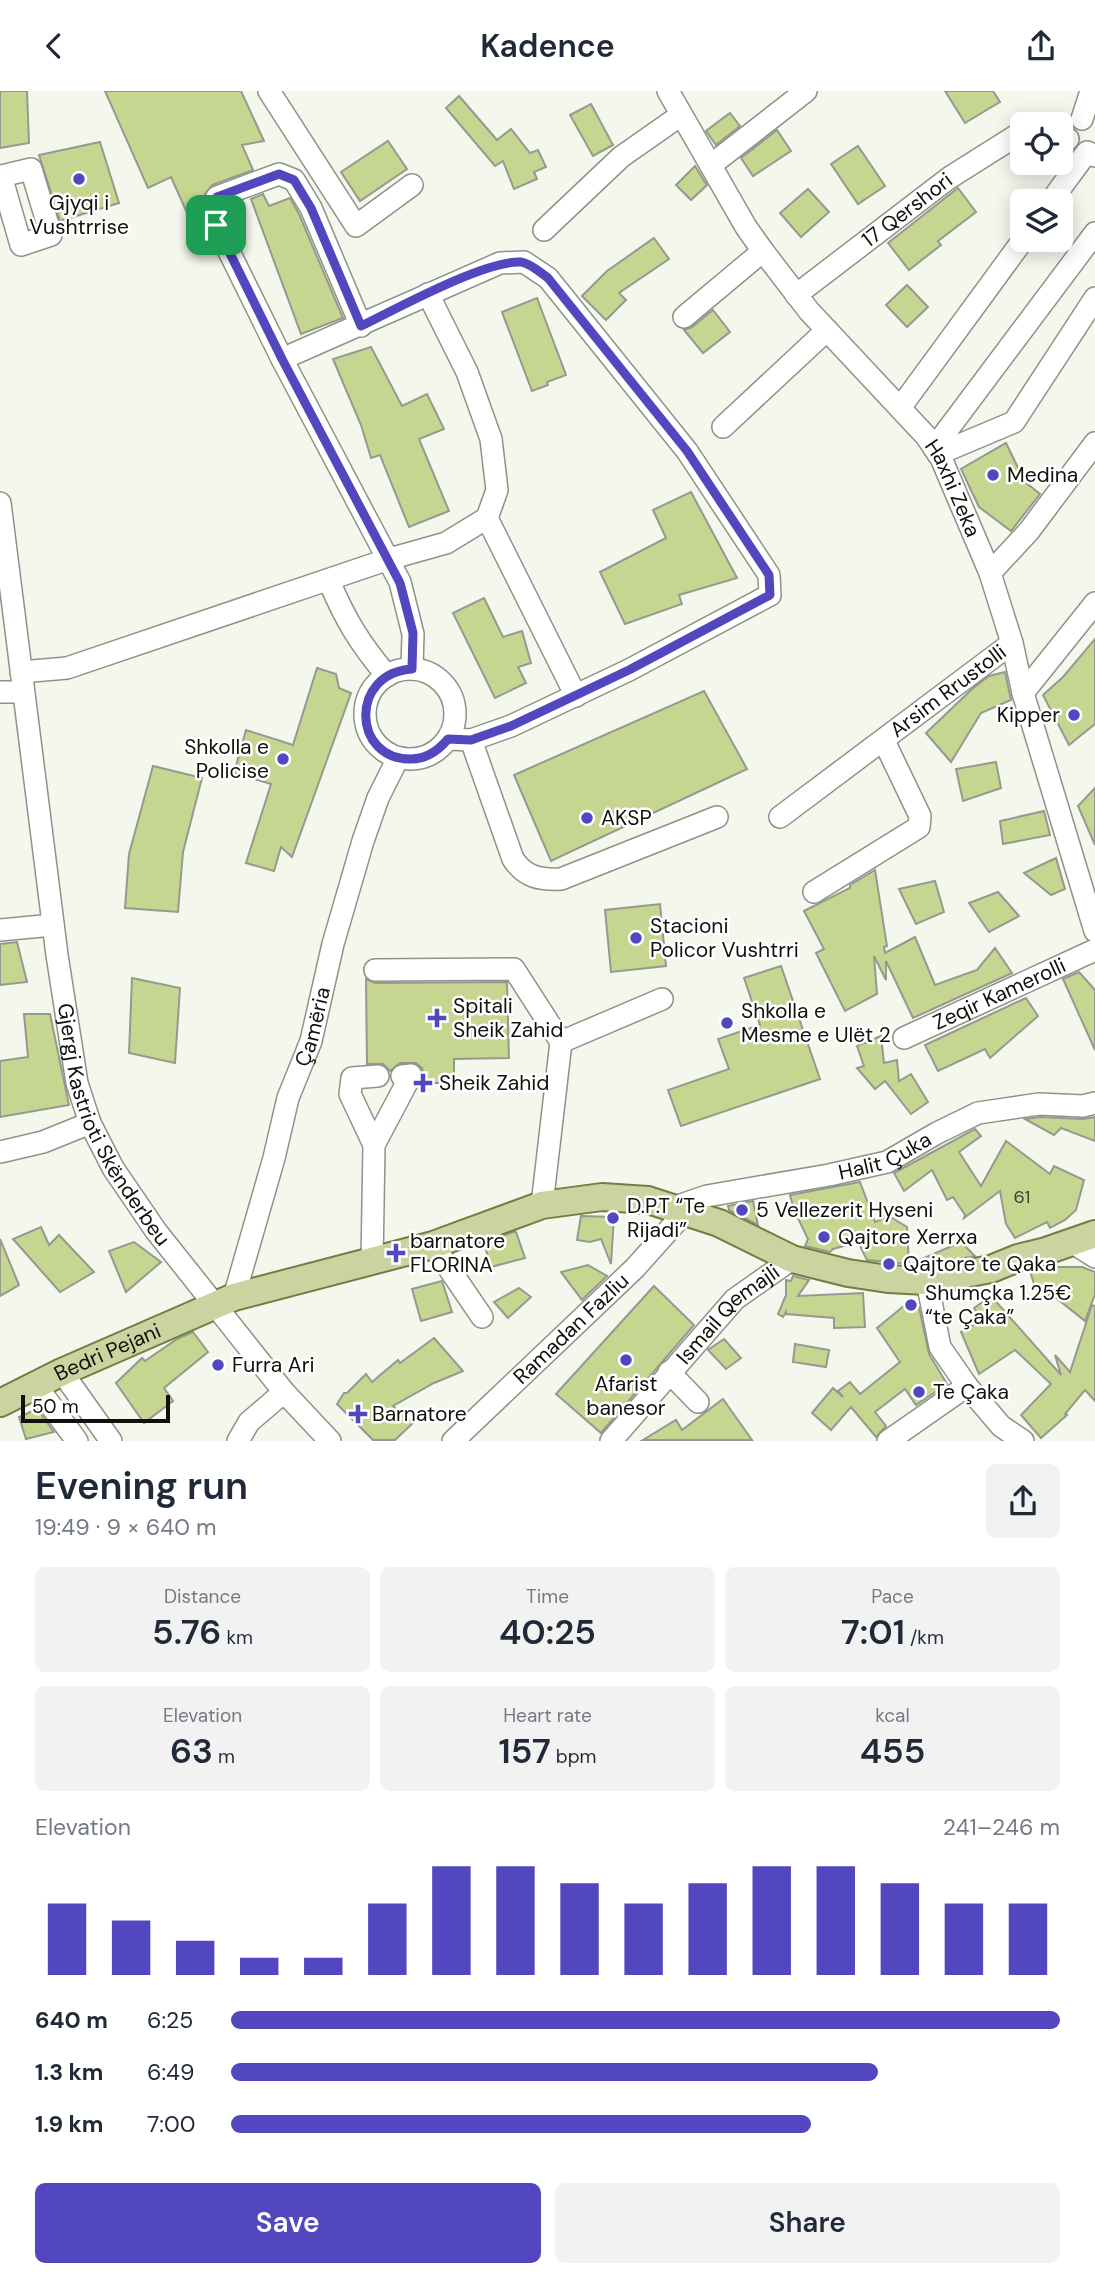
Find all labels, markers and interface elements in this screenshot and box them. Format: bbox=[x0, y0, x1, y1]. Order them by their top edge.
text: Kadence bbox=[480, 25, 615, 67]
icon: back bbox=[35, 27, 73, 65]
icon: share bbox=[1022, 27, 1060, 65]
map controls bbox=[1010, 112, 1073, 252]
button: locate bbox=[1010, 112, 1073, 175]
street label: 17 Qershori bbox=[856, 166, 958, 254]
marker: Gjyqi i Vushtrrise bbox=[71, 171, 87, 187]
place label: Gjyqi i Vushtrrise bbox=[29, 189, 129, 241]
button: layers bbox=[1010, 189, 1073, 252]
pin bbox=[186, 195, 246, 255]
icon: arrive bbox=[197, 206, 235, 244]
street label: Haxhi Zeka bbox=[918, 434, 987, 541]
place label: Medina bbox=[1007, 461, 1078, 489]
marker: Medina bbox=[985, 467, 1001, 483]
street label: Arsim Rrustolli bbox=[884, 638, 1012, 744]
place label: Kipper bbox=[997, 701, 1060, 729]
marker: Kipper bbox=[1066, 707, 1082, 723]
place label: Shkolla e Policise bbox=[184, 733, 269, 785]
marker: Shkolla e Policise bbox=[275, 751, 291, 767]
place label: AKSP bbox=[601, 804, 652, 832]
marker: AKSP bbox=[579, 810, 595, 826]
place label: Stacioni Policor Vushtrri bbox=[650, 912, 799, 964]
marker: Stacioni Policor Vushtrri bbox=[628, 930, 644, 946]
street label: Zeqir Kamerolli bbox=[929, 951, 1070, 1037]
street label: Çamëria bbox=[288, 984, 337, 1071]
place label: Spitali Sheik Zahid bbox=[453, 992, 563, 1044]
place label: Shkolla e Mesme e Ulët 2 bbox=[741, 997, 891, 1049]
street label: Gjergj Kastrioti Skënderbeu bbox=[51, 1001, 177, 1252]
marker: Spitali Sheik Zahid bbox=[427, 1008, 447, 1028]
marker: Shkolla e Mesme e Ulët 2 bbox=[719, 1015, 735, 1031]
place label: Sheik Zahid bbox=[439, 1069, 549, 1097]
marker: Sheik Zahid bbox=[413, 1073, 433, 1093]
street label: Halit Çuka bbox=[836, 1125, 936, 1186]
house number: 61 bbox=[1014, 1185, 1030, 1209]
place label: D.P.T “Te Rijadi” bbox=[627, 1192, 705, 1244]
place label: 5 Vellezerit Hyseni bbox=[756, 1196, 933, 1224]
marker: 5 Vellezerit Hyseni bbox=[734, 1202, 750, 1218]
marker: D.P.T “Te Rijadi” bbox=[605, 1210, 621, 1226]
place label: Qajtore Xerrxa bbox=[838, 1223, 977, 1251]
place label: barnatore FLORINA bbox=[410, 1227, 505, 1279]
marker: Qajtore Xerrxa bbox=[816, 1229, 832, 1245]
marker: barnatore FLORINA bbox=[388, 1245, 404, 1261]
place label: Qajtore te Qaka bbox=[903, 1250, 1056, 1278]
marker: Qajtore te Qaka bbox=[881, 1256, 897, 1272]
street label: Ismail Qemajli bbox=[670, 1258, 785, 1370]
street label: Ramadan Fazliu bbox=[507, 1267, 635, 1390]
place label: Shumçka 1.25€ “te Çaka” bbox=[925, 1279, 1071, 1331]
marker: Shumçka 1.25€ “te Çaka” bbox=[903, 1297, 919, 1313]
street label: Bedri Pejani bbox=[49, 1317, 165, 1388]
place label: Furra Ari bbox=[232, 1351, 315, 1379]
marker: Afarist banesor bbox=[618, 1352, 634, 1368]
marker: Furra Ari bbox=[210, 1357, 226, 1373]
place label: Afarist banesor bbox=[586, 1370, 666, 1422]
place label: Te Çaka bbox=[933, 1378, 1009, 1406]
marker: Te Çaka bbox=[911, 1384, 927, 1400]
scale bar bbox=[21, 1391, 170, 1423]
text: 50 m bbox=[32, 1394, 79, 1419]
place label: Barnatore bbox=[372, 1400, 467, 1428]
marker: Barnatore bbox=[350, 1406, 366, 1422]
text: Evening run bbox=[35, 1461, 248, 1511]
button: share bbox=[986, 1464, 1060, 1538]
text: 19:49 · 9 × 640 m bbox=[35, 1512, 217, 1542]
text: Distance bbox=[164, 1584, 241, 1609]
text: Time bbox=[526, 1584, 569, 1609]
text: Pace bbox=[871, 1584, 914, 1609]
text: 5.76 bbox=[152, 1609, 221, 1655]
text: 40:25 bbox=[499, 1609, 596, 1655]
text: 7:01 bbox=[841, 1609, 905, 1655]
text: km bbox=[221, 1625, 253, 1650]
text: /km bbox=[905, 1625, 944, 1650]
text: Elevation bbox=[163, 1703, 242, 1728]
text: Heart rate bbox=[503, 1703, 592, 1728]
text: kcal bbox=[875, 1703, 910, 1728]
text: 63 bbox=[170, 1728, 213, 1774]
text: 157 bbox=[498, 1728, 551, 1774]
text: 455 bbox=[860, 1728, 925, 1774]
text: m bbox=[213, 1744, 235, 1769]
text: bpm bbox=[551, 1744, 597, 1769]
text: Elevation bbox=[35, 1812, 131, 1842]
text: 241–246 m bbox=[943, 1812, 1060, 1842]
text: 640 m bbox=[35, 2005, 108, 2035]
text: 6:25 bbox=[147, 2005, 193, 2035]
text: 1.3 km bbox=[35, 2057, 103, 2087]
text: 6:49 bbox=[147, 2057, 195, 2087]
text: 1.9 km bbox=[35, 2109, 103, 2139]
text: 7:00 bbox=[147, 2109, 195, 2139]
button: Save bbox=[35, 2183, 541, 2263]
button: Share bbox=[555, 2183, 1060, 2263]

